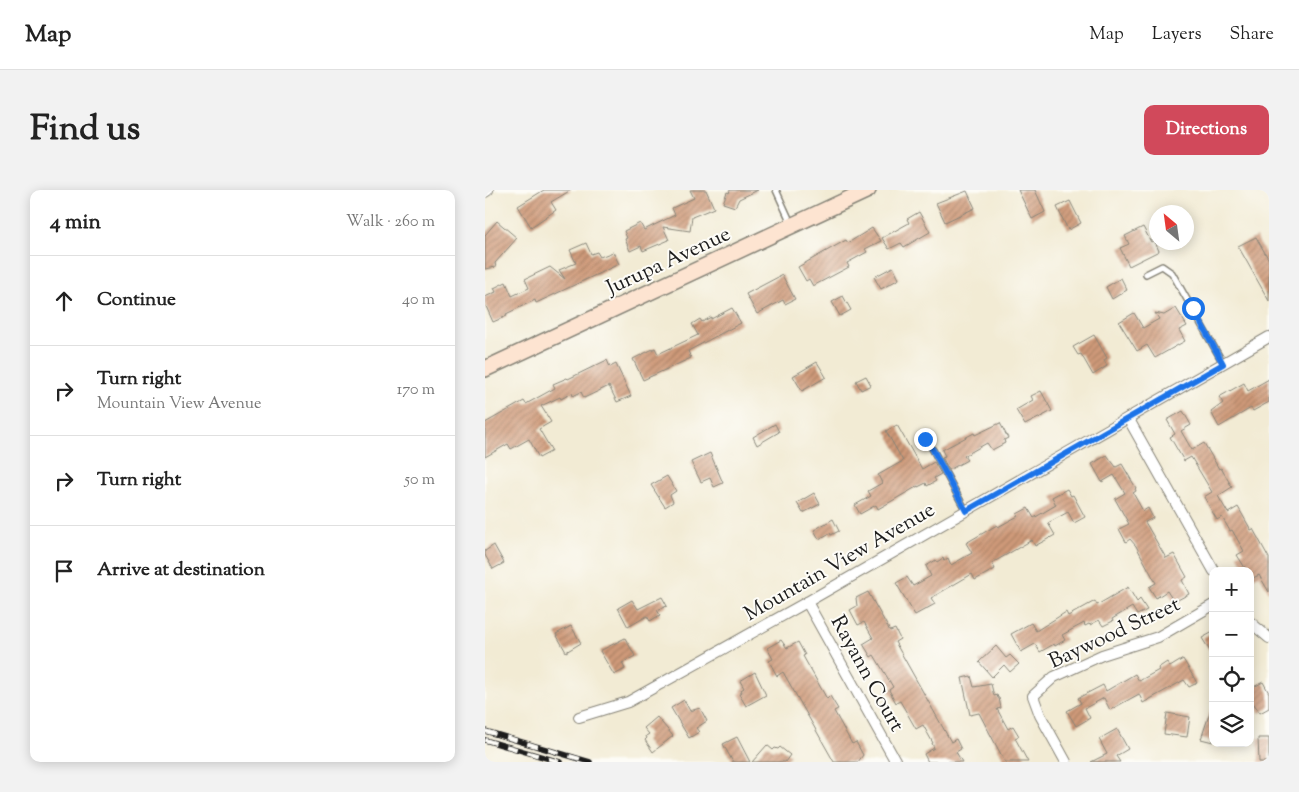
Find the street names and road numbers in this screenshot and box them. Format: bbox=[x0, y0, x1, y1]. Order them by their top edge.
street label: Jurupa Avenue bbox=[601, 220, 736, 304]
street label: Mountain View Avenue bbox=[739, 496, 941, 630]
street label: Baywood Street bbox=[1044, 590, 1185, 677]
street label: Rayann Court bbox=[822, 610, 911, 738]

